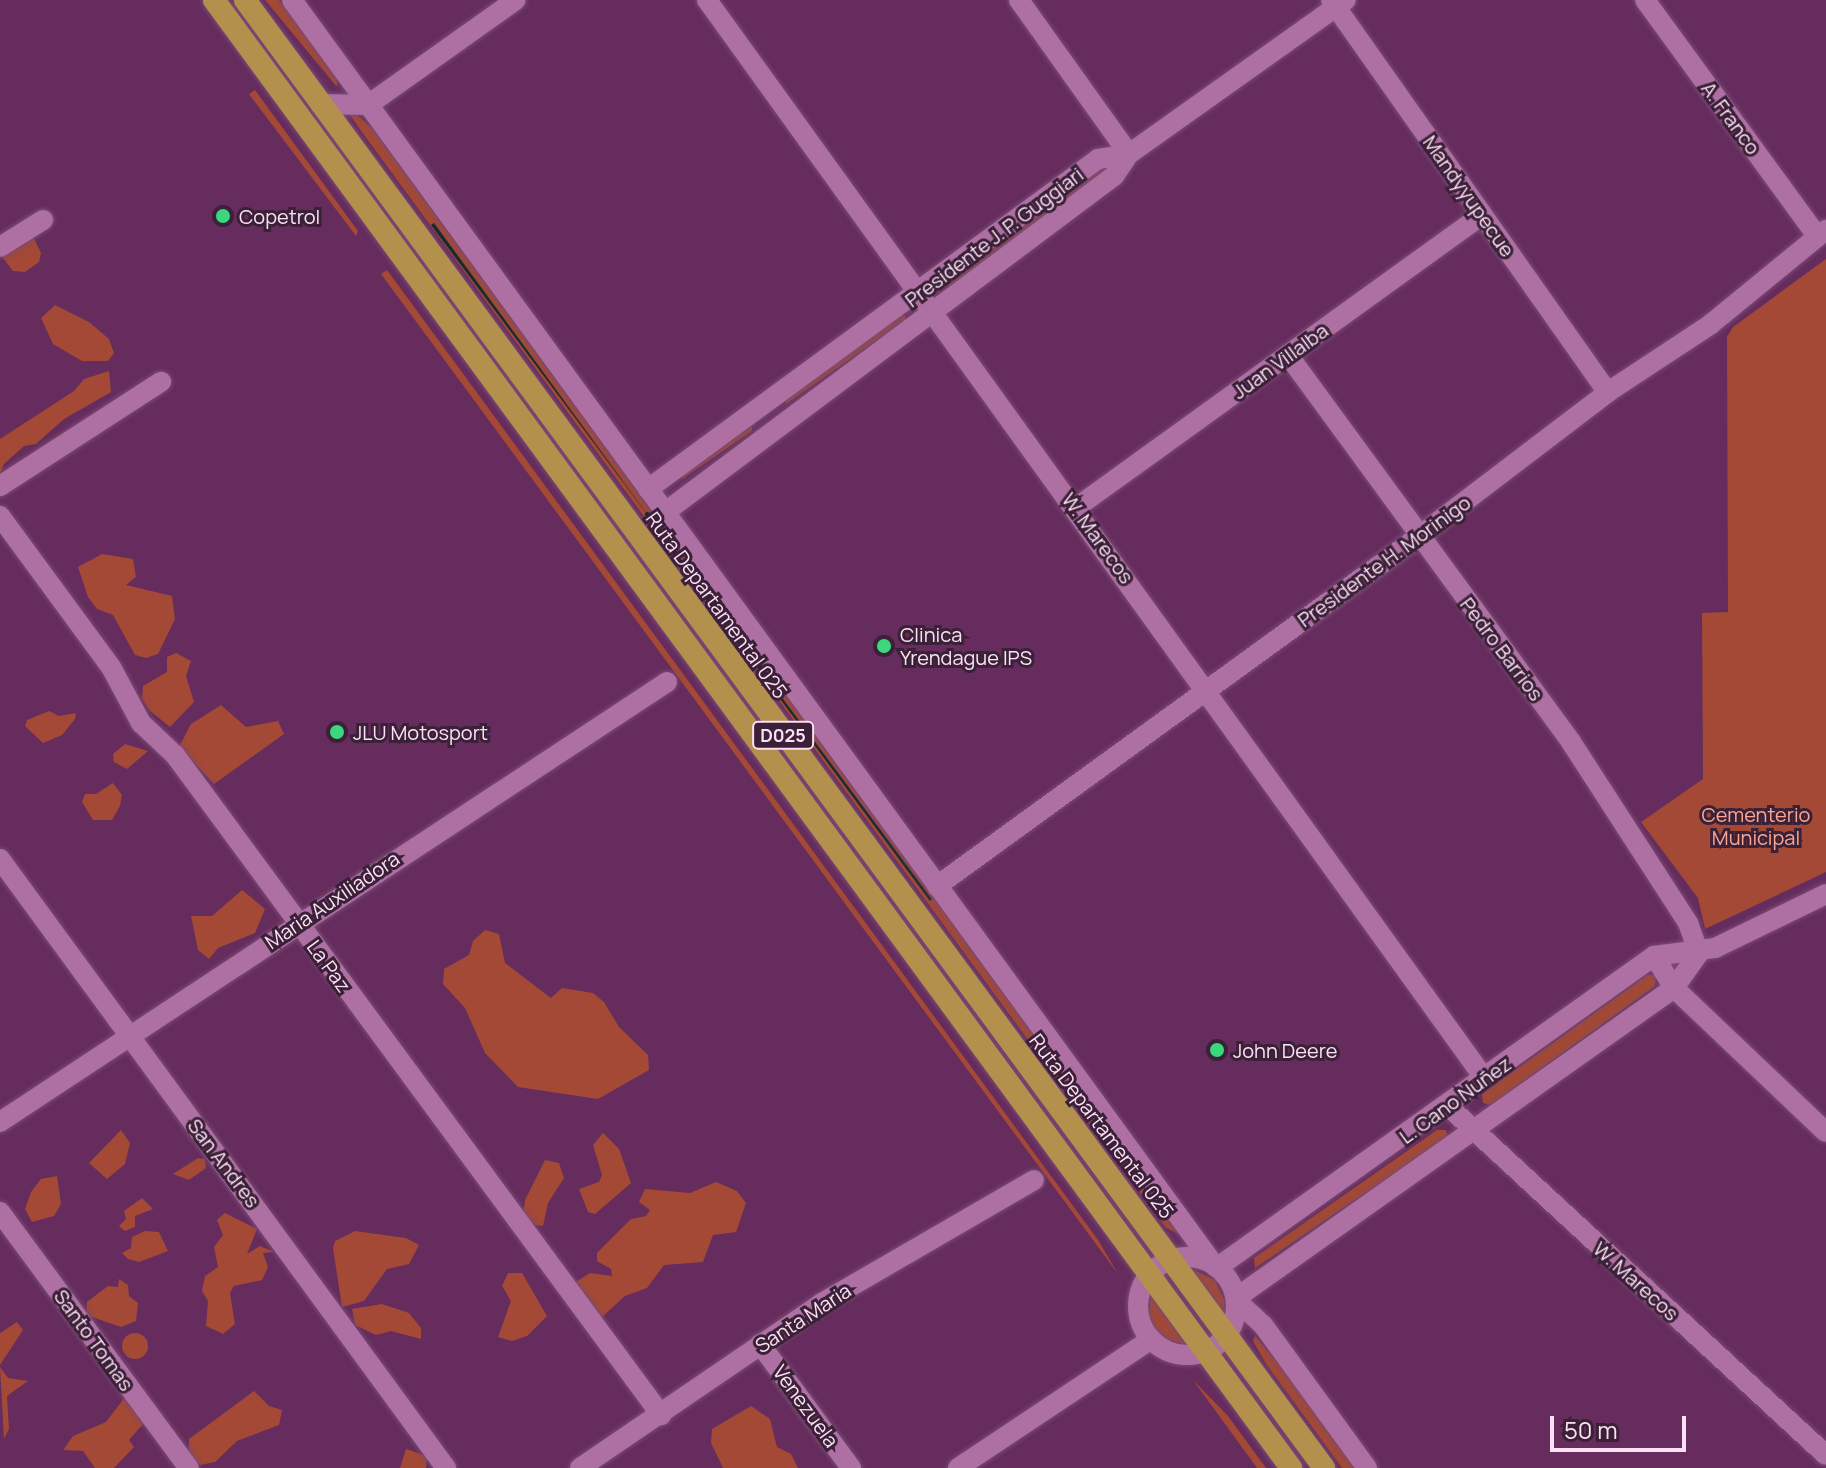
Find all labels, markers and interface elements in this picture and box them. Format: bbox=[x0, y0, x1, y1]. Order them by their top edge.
street label: A. Franco bbox=[1697, 77, 1765, 159]
street label: Mandyyupecue bbox=[1418, 131, 1520, 261]
street label: Presidente J. P. Guggiari bbox=[900, 162, 1088, 312]
place label: Copetrol bbox=[239, 204, 320, 228]
marker: Copetrol bbox=[214, 207, 232, 225]
street label: Juan Villalba bbox=[1227, 318, 1333, 404]
street label: W. Marecos bbox=[1057, 488, 1139, 588]
street label: Presidente H. Morinigo bbox=[1293, 490, 1475, 632]
street label: Ruta Departamental 025 bbox=[641, 507, 793, 703]
street label: Pedro Barrios bbox=[1455, 593, 1549, 705]
place label: Clinica Yrendague IPS bbox=[900, 622, 1032, 669]
marker: Clinica Yrendague IPS bbox=[875, 637, 893, 655]
place label: JLU Motosport bbox=[353, 720, 488, 744]
road number: D025 bbox=[751, 721, 815, 749]
marker: JLU Motosport bbox=[328, 723, 346, 741]
park label: Cementerio Municipal bbox=[1702, 802, 1810, 849]
street label: Maria Auxiliadora bbox=[260, 846, 404, 954]
street label: La Paz bbox=[302, 935, 356, 997]
street label: Ruta Departamental 025 bbox=[1025, 1029, 1179, 1223]
place label: John Deere bbox=[1233, 1038, 1337, 1062]
marker: John Deere bbox=[1208, 1041, 1226, 1059]
street label: L. Cano Nuñez bbox=[1395, 1051, 1515, 1149]
street label: San Andres bbox=[183, 1114, 265, 1212]
street label: W. Marecos bbox=[1589, 1237, 1683, 1325]
street label: Santa Maria bbox=[751, 1278, 855, 1358]
street label: Santo Tomas bbox=[49, 1285, 139, 1395]
street label: Venezuela bbox=[768, 1360, 844, 1452]
scale bar bbox=[1554, 1400, 1690, 1450]
text: 50 m bbox=[1564, 1413, 1618, 1446]

